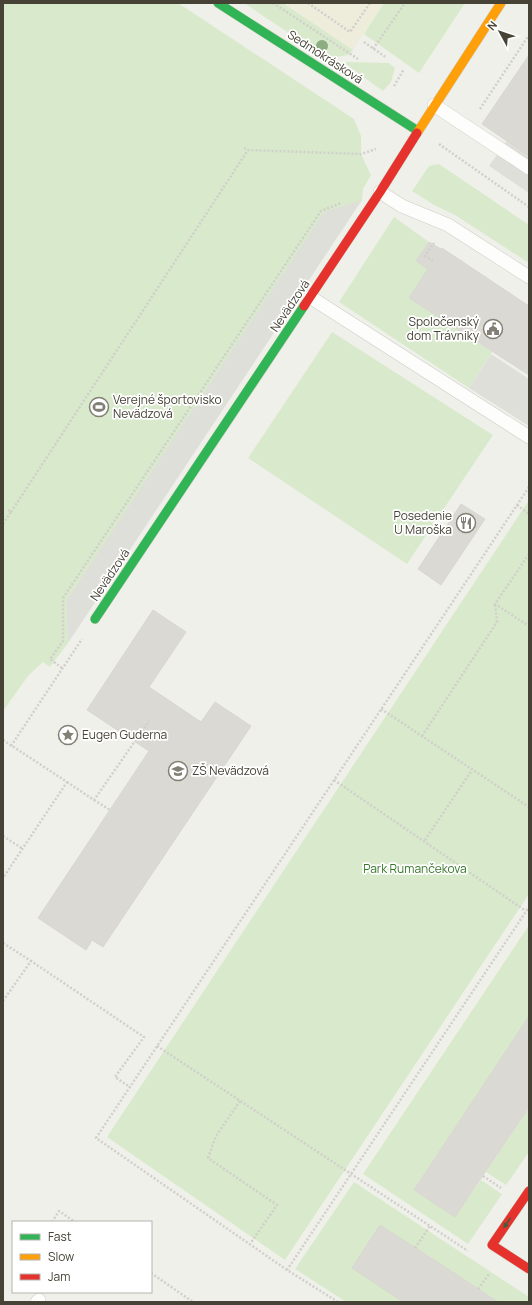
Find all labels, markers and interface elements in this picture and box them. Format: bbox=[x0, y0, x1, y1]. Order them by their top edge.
north arrow bbox=[480, 12, 520, 52]
text: N bbox=[484, 17, 500, 33]
street label: Sedmokrásková bbox=[284, 26, 366, 87]
street label: Nevädzová bbox=[266, 276, 313, 335]
place label: Spoločenský dom Trávniky bbox=[407, 313, 480, 344]
public building icon: Spoločenský dom Trávniky bbox=[482, 318, 504, 340]
place label: Verejné športovisko Nevädzová bbox=[113, 391, 222, 422]
sports icon: Verejné športovisko Nevädzová bbox=[88, 396, 110, 418]
place label: Posedenie U Maroška bbox=[394, 507, 452, 538]
restaurant icon: Posedenie U Maroška bbox=[455, 512, 477, 534]
street label: Nevädzová bbox=[86, 545, 133, 604]
place icon: Eugen Guderna bbox=[57, 724, 79, 746]
place label: Eugen Guderna bbox=[82, 726, 167, 743]
school or university icon: ZŠ Nevädzová bbox=[167, 760, 189, 782]
place label: ZŠ Nevädzová bbox=[192, 762, 269, 779]
park label: Park Rumančekova bbox=[363, 860, 467, 877]
one-way arrow bbox=[503, 1218, 511, 1229]
legend bbox=[12, 1221, 152, 1293]
text: Fast bbox=[48, 1228, 72, 1245]
text: Slow bbox=[48, 1248, 74, 1265]
text: Jam bbox=[48, 1268, 70, 1285]

